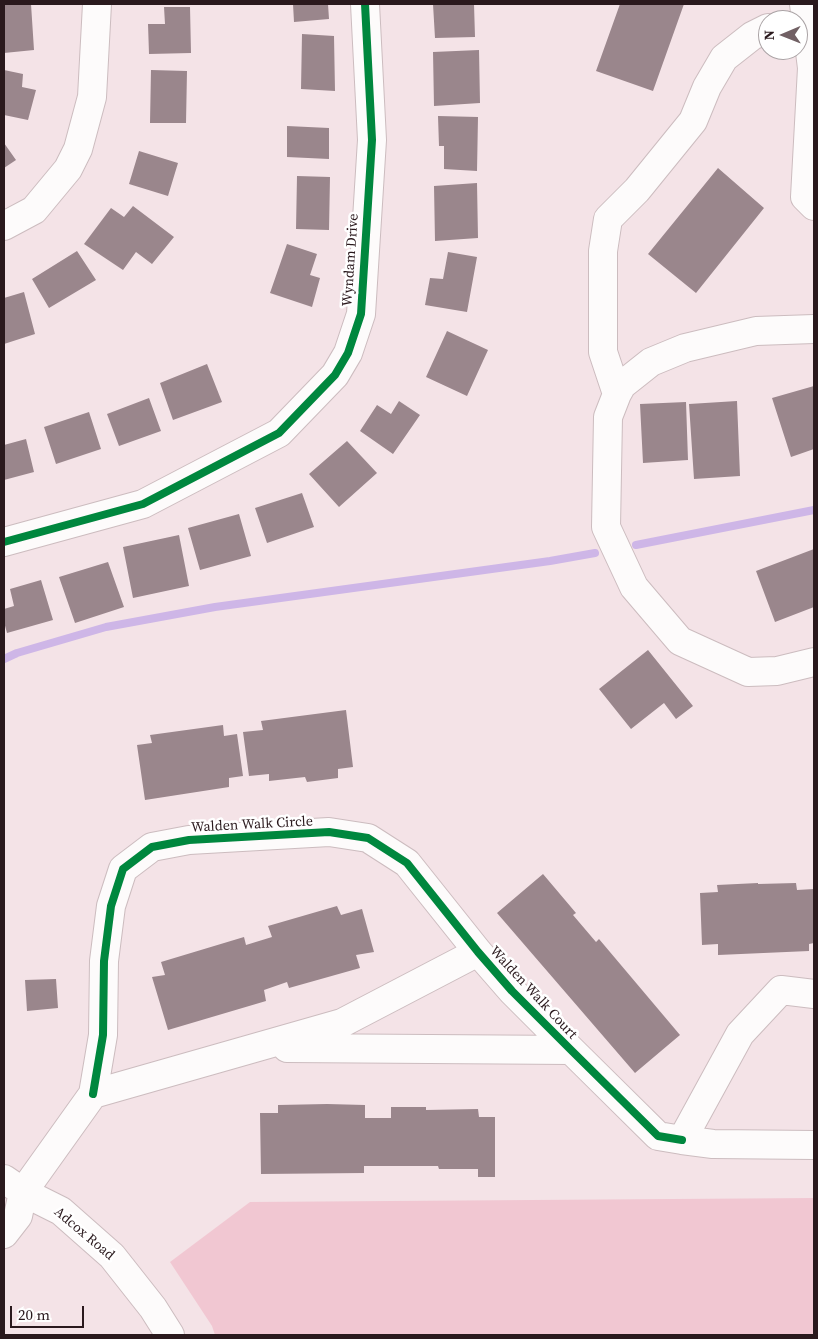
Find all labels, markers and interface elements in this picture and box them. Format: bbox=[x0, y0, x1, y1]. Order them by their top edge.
north arrow bbox=[758, 10, 808, 60]
text: N bbox=[759, 30, 779, 41]
street label: Wyndam Drive bbox=[339, 213, 363, 307]
street label: Walden Walk Circle bbox=[191, 813, 313, 837]
street label: Walden Walk Court bbox=[486, 943, 580, 1043]
street label: Adcox Road bbox=[50, 1204, 118, 1264]
scale bar bbox=[12, 1296, 86, 1328]
text: 20 m bbox=[18, 1304, 50, 1325]

